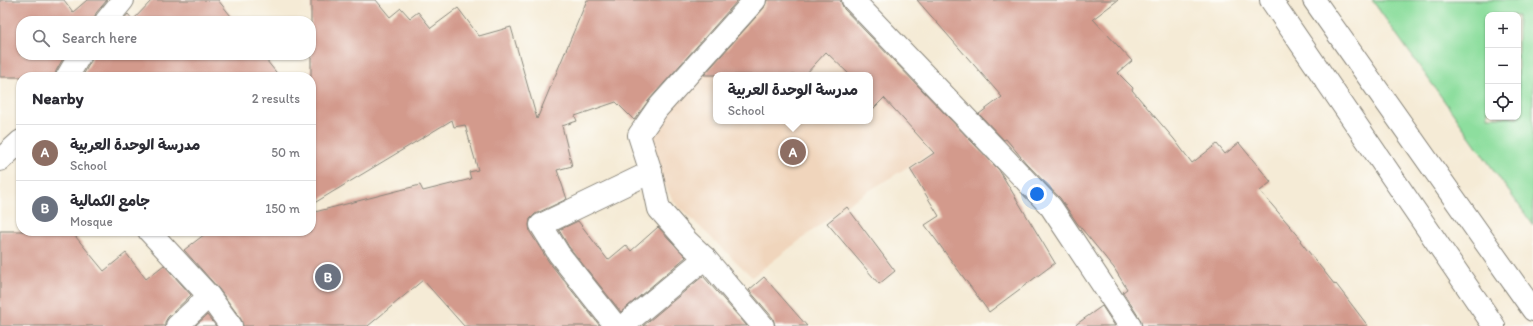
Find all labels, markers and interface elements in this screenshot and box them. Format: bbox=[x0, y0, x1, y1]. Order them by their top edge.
map controls bbox=[1485, 12, 1521, 120]
button: + bbox=[1485, 12, 1521, 48]
search box bbox=[16, 16, 316, 60]
icon: search bbox=[30, 27, 52, 49]
text: Search here bbox=[62, 29, 137, 47]
button: − bbox=[1485, 48, 1521, 84]
popup bbox=[713, 72, 873, 124]
text: مدرسة الوحدة العربية bbox=[728, 81, 858, 99]
button: locate bbox=[1485, 84, 1521, 120]
text: Nearby bbox=[32, 88, 84, 108]
text: 2 results bbox=[252, 91, 300, 106]
text: School bbox=[728, 103, 765, 118]
text: مدرسة الوحدة العربية bbox=[70, 136, 200, 154]
pin: A bbox=[780, 137, 806, 167]
text: A bbox=[41, 145, 49, 160]
text: 50 m bbox=[271, 145, 300, 160]
text: School bbox=[70, 158, 107, 173]
your location bbox=[1027, 184, 1047, 204]
text: جامع الكمالية bbox=[70, 192, 150, 210]
text: B bbox=[41, 201, 49, 216]
text: 150 m bbox=[265, 201, 300, 216]
text: Mosque bbox=[70, 214, 113, 229]
pin: B bbox=[315, 262, 341, 292]

